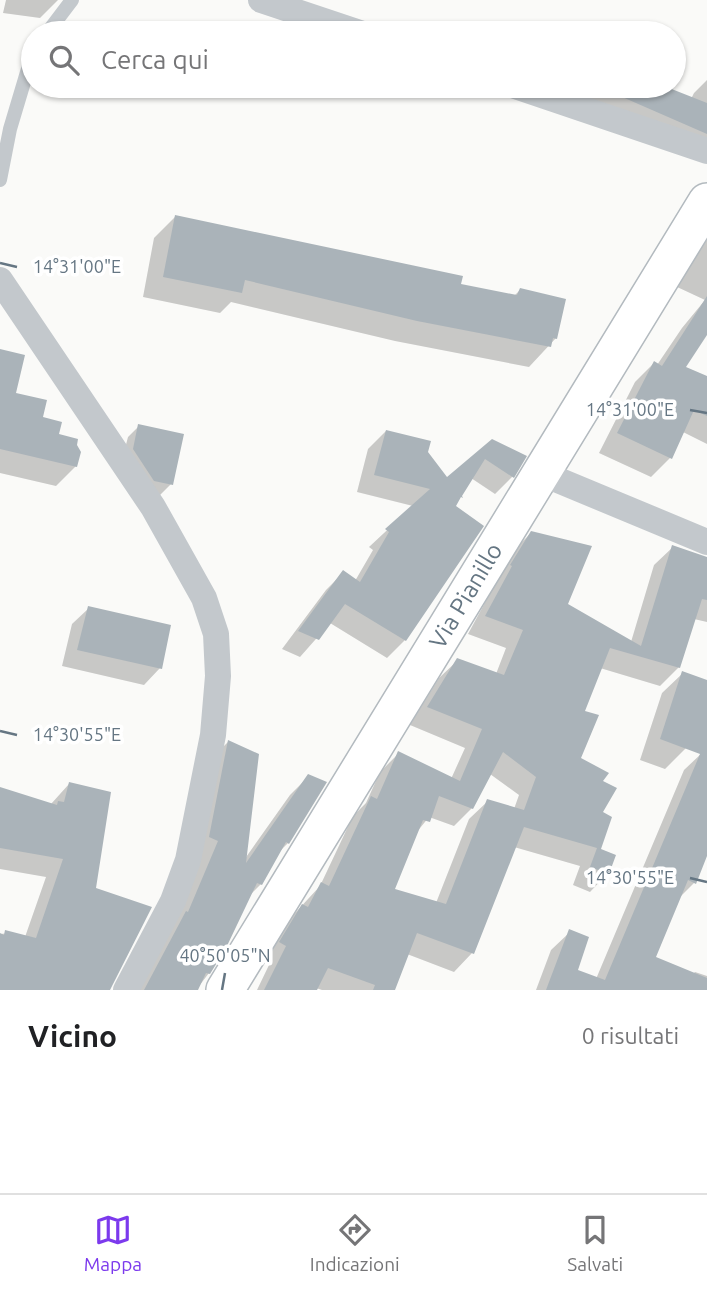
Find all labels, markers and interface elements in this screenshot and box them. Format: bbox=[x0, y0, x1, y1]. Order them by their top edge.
search box bbox=[21, 21, 686, 98]
icon: search bbox=[45, 41, 83, 79]
text: Cerca qui bbox=[101, 45, 209, 74]
text: 14°31'00"E bbox=[33, 256, 121, 276]
text: 14°31'00"E bbox=[586, 399, 674, 419]
street label: Via Pianillo bbox=[424, 538, 508, 653]
text: 14°30'55"E bbox=[33, 724, 121, 744]
text: 14°30'55"E bbox=[586, 867, 674, 887]
text: 40°50'05"N bbox=[179, 945, 271, 965]
text: Vicino bbox=[28, 1019, 117, 1053]
text: 0 risultati bbox=[582, 1023, 679, 1048]
tab: Mappa bbox=[84, 1211, 142, 1275]
tab: Indicazioni bbox=[310, 1211, 400, 1275]
tab: Salvati bbox=[567, 1211, 623, 1275]

